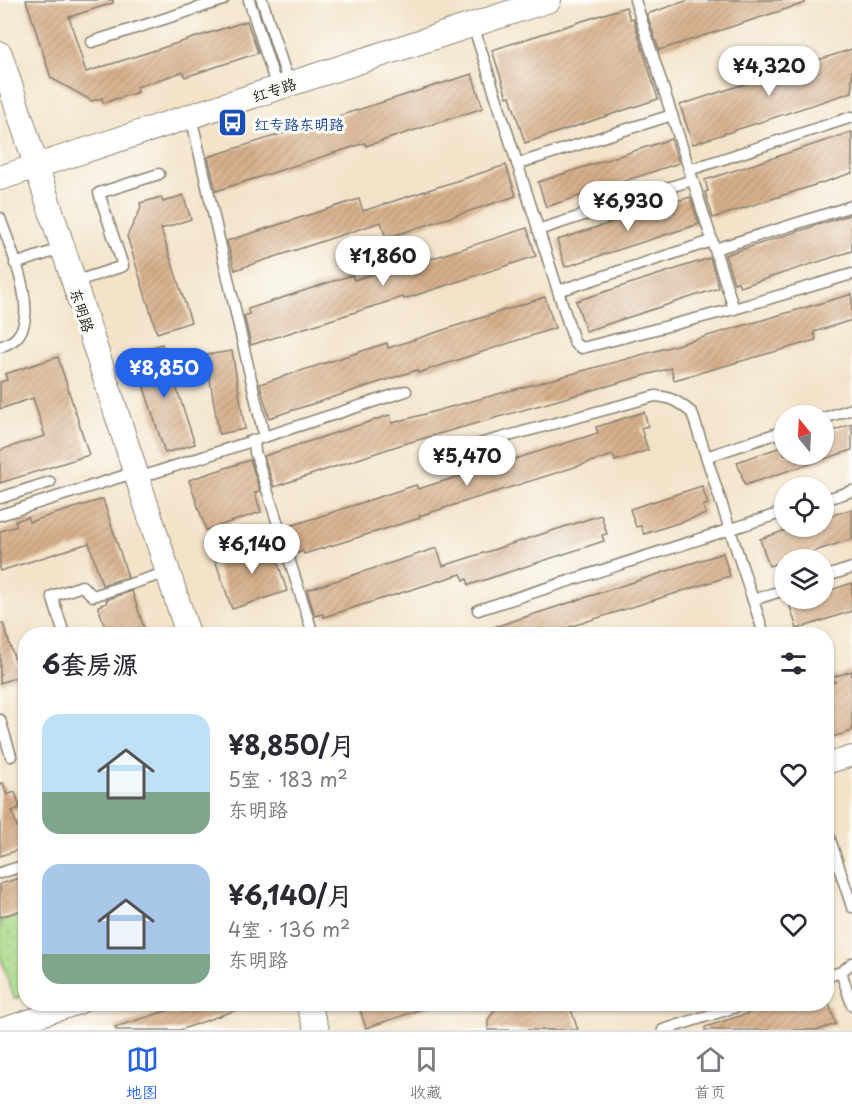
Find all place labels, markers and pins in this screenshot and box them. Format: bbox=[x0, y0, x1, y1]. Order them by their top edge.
pin: ¥4,320 bbox=[720, 46, 818, 97]
bus stop icon: 红专路东明路 bbox=[217, 107, 249, 139]
place label: 红专路东明路 bbox=[254, 112, 344, 135]
pin: ¥6,930 bbox=[579, 181, 677, 232]
pin: ¥1,860 bbox=[334, 236, 432, 287]
pin: ¥8,850 bbox=[115, 348, 213, 399]
pin: ¥5,470 bbox=[418, 436, 516, 487]
pin: ¥6,140 bbox=[203, 524, 301, 575]

